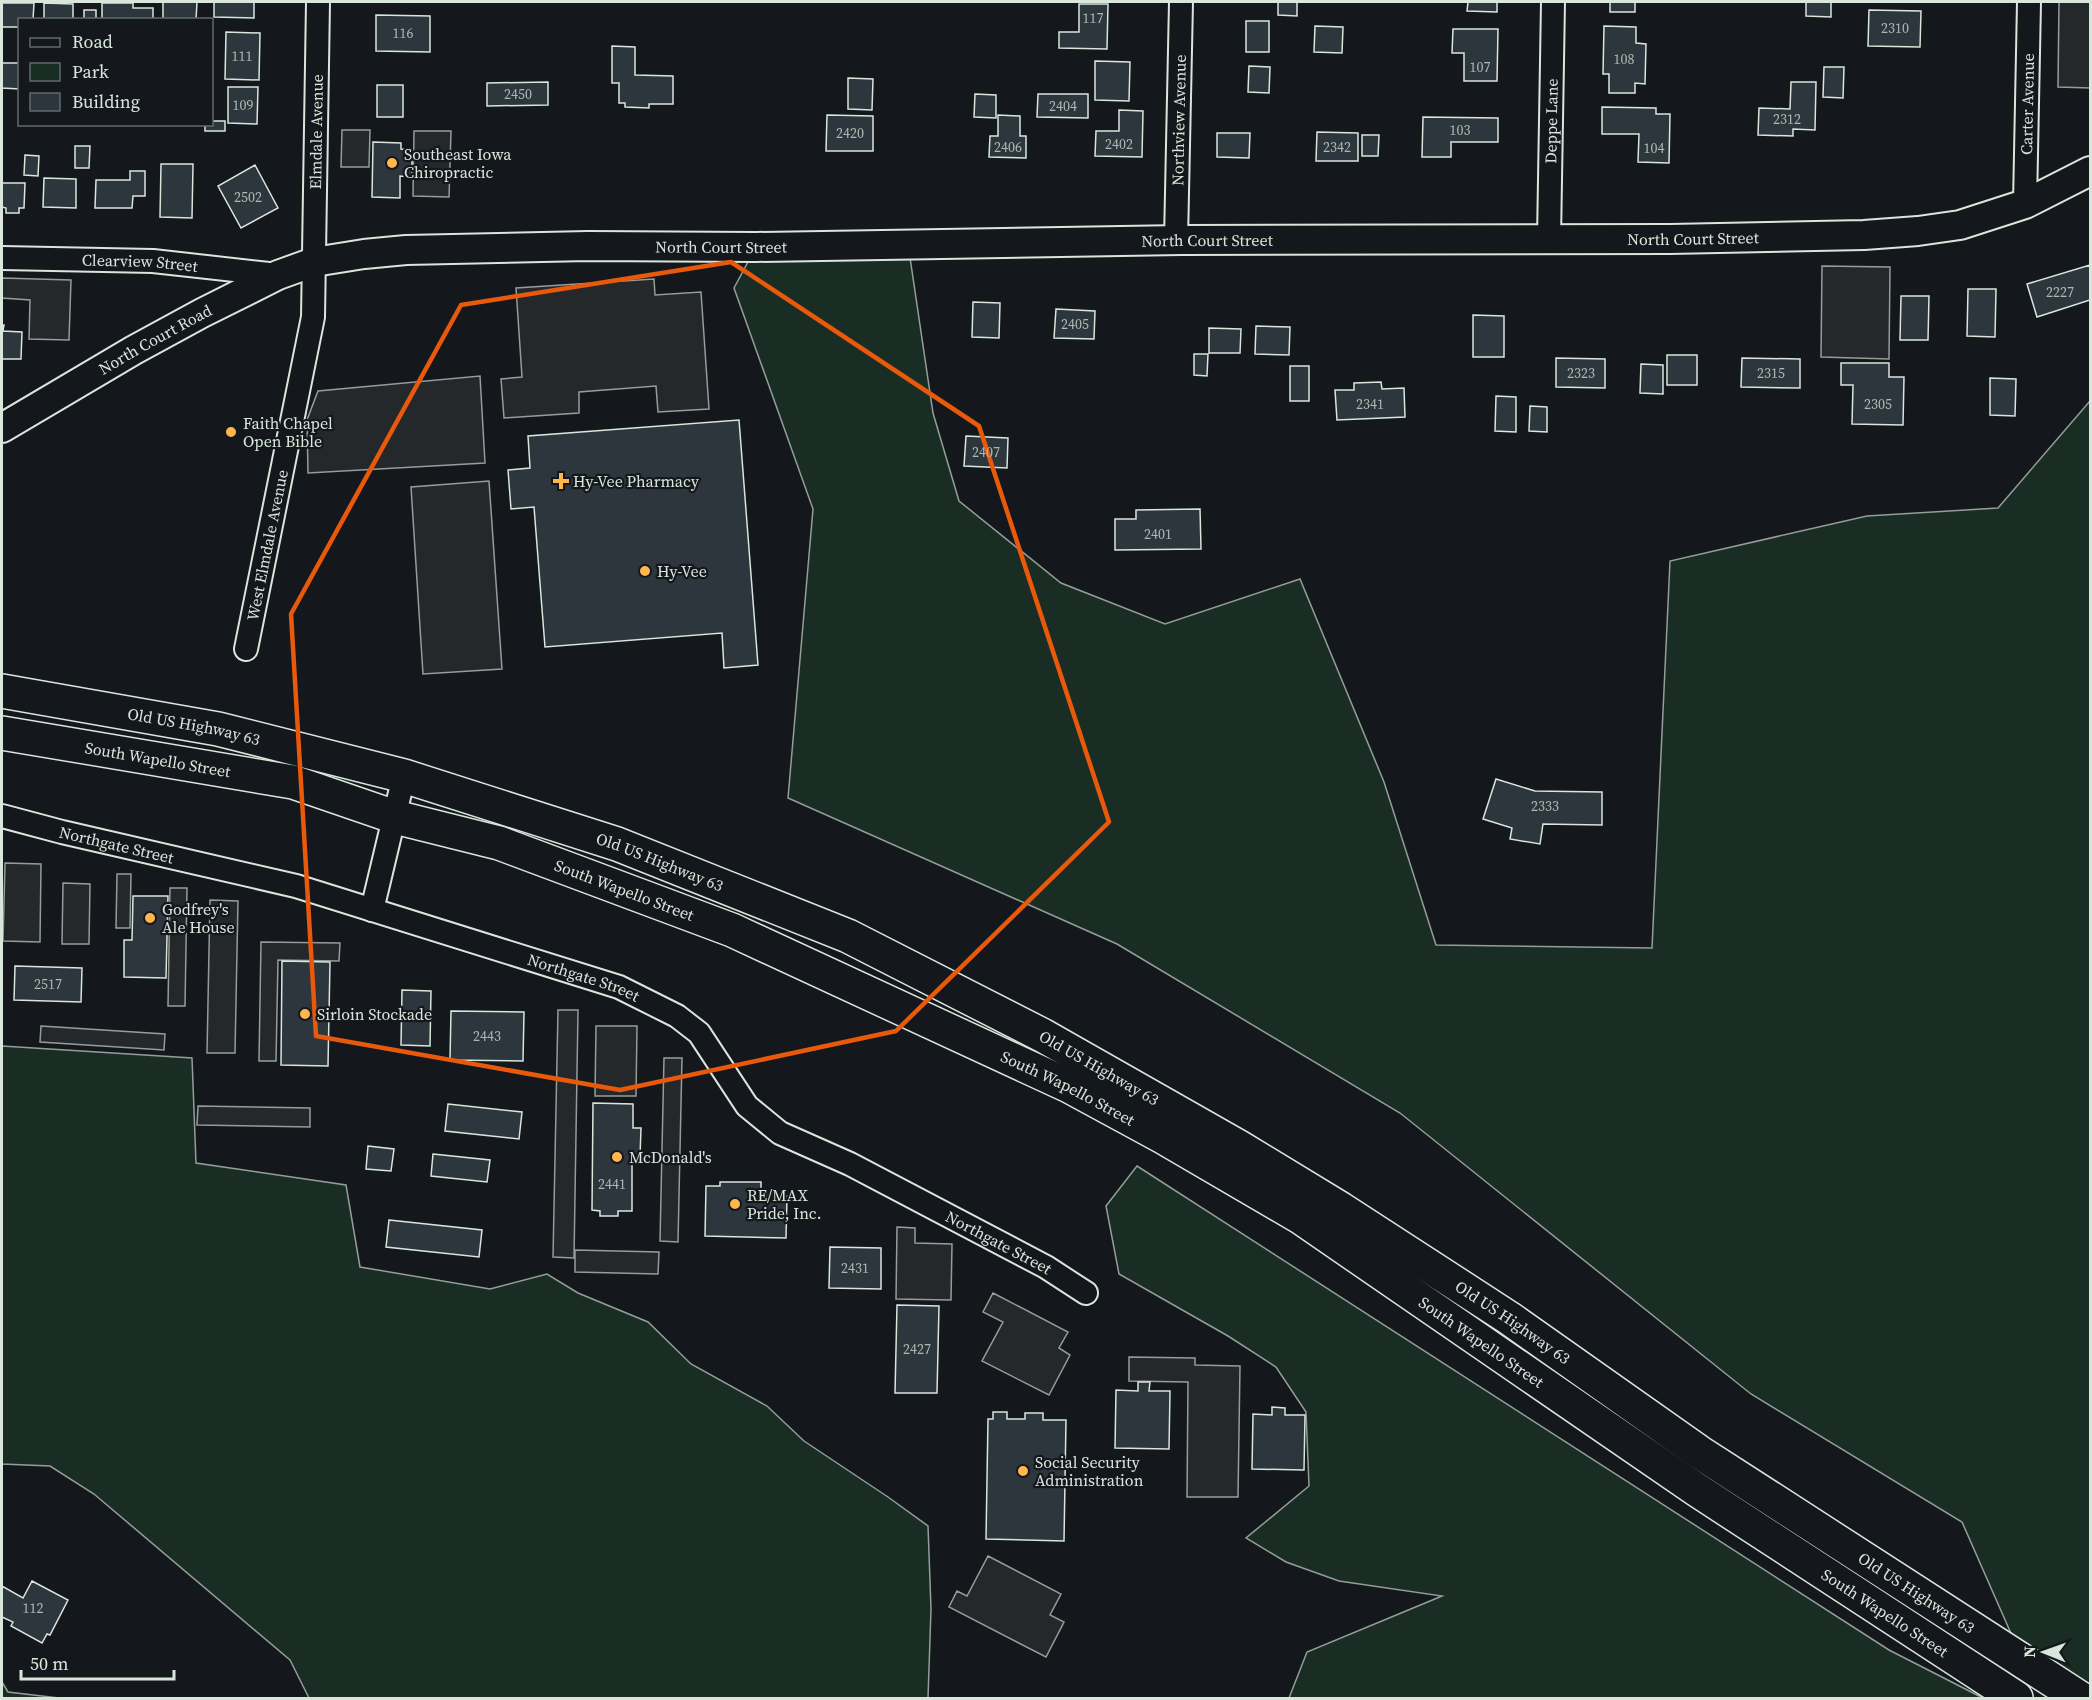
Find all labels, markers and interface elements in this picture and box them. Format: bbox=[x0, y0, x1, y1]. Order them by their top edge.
house number: 117 bbox=[1083, 8, 1104, 28]
legend bbox=[18, 18, 213, 126]
house number: 2310 bbox=[1881, 18, 1909, 38]
house number: 116 bbox=[393, 23, 414, 43]
text: Road bbox=[72, 29, 113, 54]
house number: 111 bbox=[232, 46, 253, 66]
house number: 108 bbox=[1614, 49, 1635, 69]
street label: Carter Avenue bbox=[2015, 53, 2039, 155]
street label: Northview Avenue bbox=[1166, 54, 1191, 186]
house number: 107 bbox=[1470, 57, 1491, 77]
text: Park bbox=[72, 59, 109, 84]
street label: Elmdale Avenue bbox=[304, 74, 328, 189]
street label: Deppe Lane bbox=[1539, 78, 1563, 164]
house number: 2450 bbox=[504, 84, 532, 104]
text: Building bbox=[72, 89, 140, 114]
house number: 109 bbox=[233, 95, 254, 115]
house number: 2404 bbox=[1049, 96, 1077, 116]
house number: 2312 bbox=[1773, 109, 1801, 129]
house number: 103 bbox=[1450, 120, 1471, 140]
house number: 2420 bbox=[836, 123, 864, 143]
house number: 2402 bbox=[1105, 134, 1133, 154]
house number: 2406 bbox=[994, 137, 1022, 157]
house number: 2342 bbox=[1323, 137, 1351, 157]
house number: 104 bbox=[1644, 138, 1665, 158]
place label: Southeast Iowa Chiropractic bbox=[404, 143, 512, 183]
marker: Southeast Iowa Chiropractic bbox=[385, 156, 399, 170]
house number: 2502 bbox=[234, 187, 262, 207]
street label: North Court Street bbox=[1627, 226, 1760, 250]
street label: North Court Street bbox=[1141, 229, 1274, 252]
street label: North Court Street bbox=[655, 235, 788, 258]
street label: Clearview Street bbox=[82, 249, 200, 277]
house number: 2227 bbox=[2046, 282, 2074, 302]
street label: North Court Road bbox=[94, 299, 215, 380]
house number: 2405 bbox=[1061, 314, 1089, 334]
house number: 2323 bbox=[1567, 363, 1595, 383]
house number: 2315 bbox=[1757, 363, 1785, 383]
house number: 2341 bbox=[1356, 394, 1384, 414]
house number: 2305 bbox=[1864, 394, 1892, 414]
place label: Faith Chapel Open Bible bbox=[243, 412, 333, 452]
marker: Faith Chapel Open Bible bbox=[224, 425, 238, 439]
house number: 2407 bbox=[972, 442, 1000, 462]
street label: West Elmdale Avenue bbox=[241, 468, 293, 623]
place label: Hy-Vee Pharmacy bbox=[573, 470, 700, 492]
marker: Hy-Vee Pharmacy bbox=[554, 474, 568, 488]
house number: 2401 bbox=[1144, 524, 1172, 544]
place label: Hy-Vee bbox=[657, 560, 707, 582]
marker: Hy-Vee bbox=[638, 564, 652, 578]
street label: Old US Highway 63 bbox=[126, 702, 262, 750]
street label: South Wapello Street bbox=[83, 736, 233, 782]
house number: 2333 bbox=[1531, 796, 1559, 816]
street label: Northgate Street bbox=[57, 821, 177, 869]
street label: Old US Highway 63 bbox=[594, 827, 727, 896]
street label: South Wapello Street bbox=[552, 854, 698, 926]
place label: Godfrey's Ale House bbox=[162, 898, 235, 938]
marker: Godfrey's Ale House bbox=[143, 911, 157, 925]
street label: Northgate Street bbox=[525, 948, 644, 1007]
house number: 2517 bbox=[34, 974, 62, 994]
place label: Sirloin Stockade bbox=[317, 1003, 432, 1025]
marker: Sirloin Stockade bbox=[298, 1007, 312, 1021]
street label: Old US Highway 63 bbox=[1035, 1025, 1163, 1110]
house number: 2443 bbox=[473, 1026, 501, 1046]
street label: South Wapello Street bbox=[997, 1045, 1139, 1131]
place label: McDonald's bbox=[629, 1146, 712, 1168]
marker: McDonald's bbox=[610, 1150, 624, 1164]
house number: 2441 bbox=[598, 1174, 626, 1194]
place label: RE/MAX Pride, Inc. bbox=[747, 1184, 821, 1224]
marker: RE/MAX Pride, Inc. bbox=[728, 1197, 742, 1211]
street label: Northgate Street bbox=[942, 1205, 1057, 1279]
house number: 2431 bbox=[841, 1258, 869, 1278]
street label: Old US Highway 63 bbox=[1451, 1275, 1575, 1369]
street label: South Wapello Street bbox=[1415, 1291, 1549, 1393]
house number: 2427 bbox=[903, 1339, 931, 1359]
place label: Social Security Administration bbox=[1035, 1451, 1144, 1491]
marker: Social Security Administration bbox=[1016, 1464, 1030, 1478]
street label: Old US Highway 63 bbox=[1854, 1547, 1979, 1638]
street label: South Wapello Street bbox=[1817, 1563, 1953, 1662]
house number: 112 bbox=[23, 1598, 44, 1618]
north arrow bbox=[2014, 1622, 2074, 1682]
scale bar bbox=[21, 1643, 174, 1681]
text: N bbox=[2018, 1645, 2040, 1658]
text: 50 m bbox=[30, 1651, 68, 1676]

